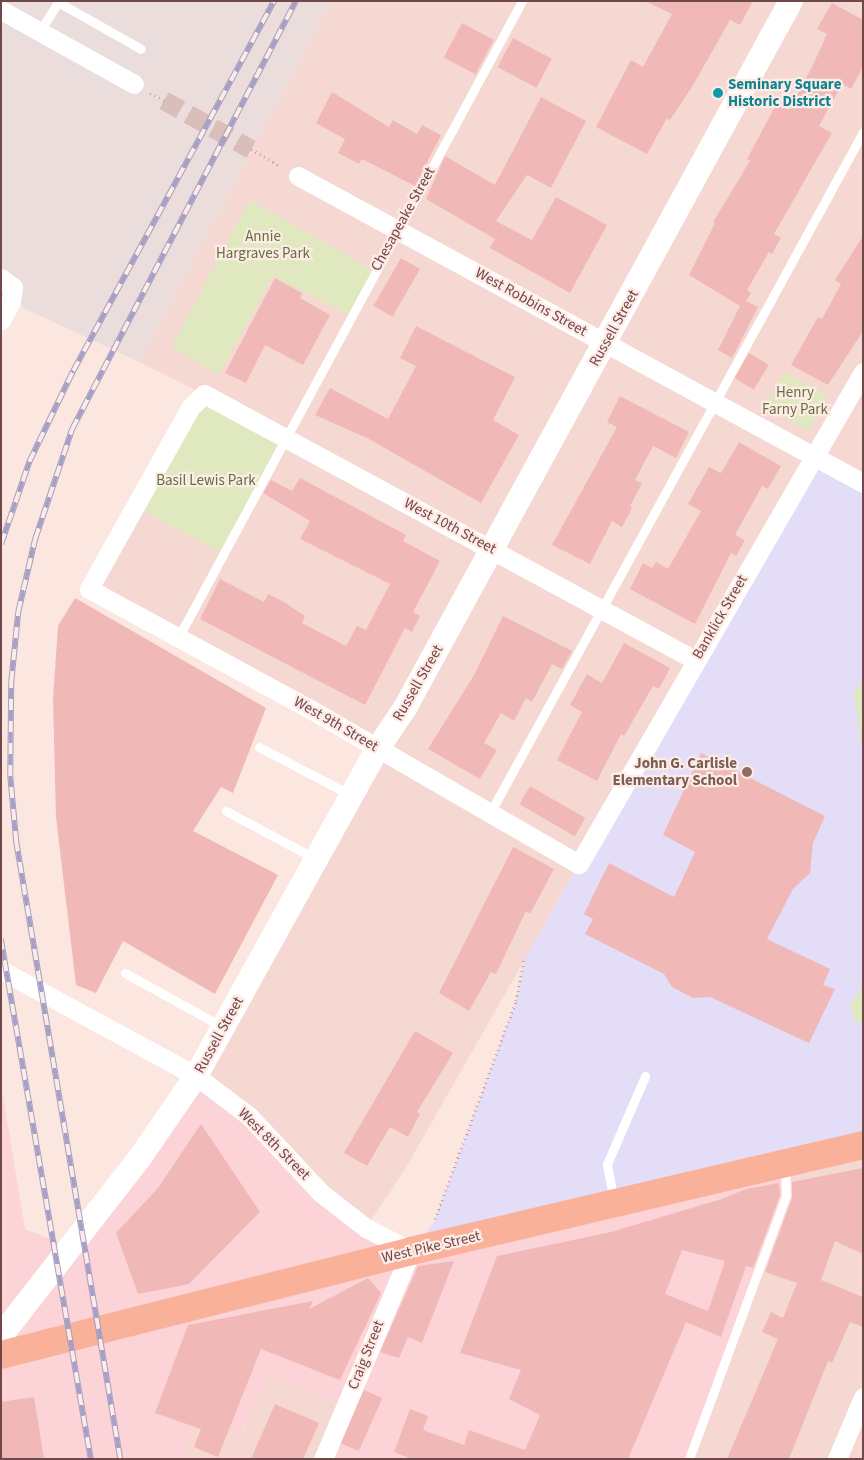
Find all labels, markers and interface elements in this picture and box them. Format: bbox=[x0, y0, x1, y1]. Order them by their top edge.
place label: Seminary Square Historic District bbox=[728, 75, 841, 110]
marker: Seminary Square Historic District bbox=[712, 87, 724, 99]
street label: Chesapeake Street bbox=[367, 164, 439, 274]
park label: Annie Hargraves Park bbox=[216, 227, 310, 262]
street label: West Robbins Street bbox=[472, 264, 590, 340]
street label: Russell Street bbox=[586, 286, 642, 370]
park label: Henry Farny Park bbox=[762, 383, 828, 418]
park label: Basil Lewis Park bbox=[156, 472, 256, 490]
street label: West 10th Street bbox=[401, 494, 499, 558]
street label: Banklick Street bbox=[689, 572, 751, 662]
street label: Russell Street bbox=[389, 642, 447, 724]
street label: West 9th Street bbox=[291, 693, 381, 755]
place label: John G. Carlisle Elementary School bbox=[612, 754, 737, 789]
marker: John G. Carlisle Elementary School bbox=[741, 766, 753, 778]
street label: Russell Street bbox=[191, 993, 247, 1077]
street label: West 8th Street bbox=[234, 1104, 314, 1184]
street label: West Pike Street bbox=[380, 1227, 482, 1267]
street label: Craig Street bbox=[344, 1318, 388, 1392]

